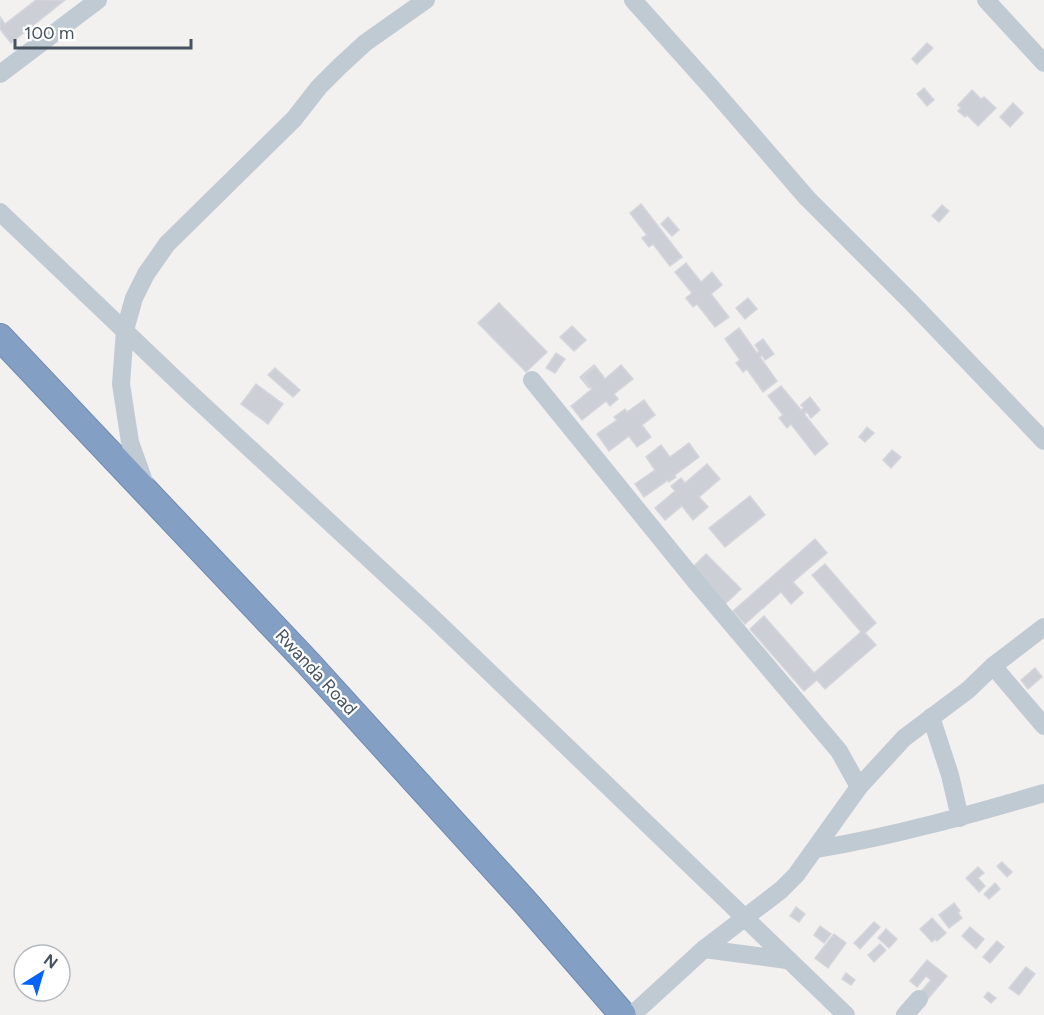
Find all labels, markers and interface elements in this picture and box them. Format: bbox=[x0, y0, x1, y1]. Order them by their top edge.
scale bar bbox=[15, 12, 190, 50]
text: 100 m bbox=[24, 22, 74, 44]
street label: Rwanda Road bbox=[270, 624, 362, 720]
north arrow bbox=[12, 943, 72, 1003]
text: N bbox=[40, 950, 61, 973]

